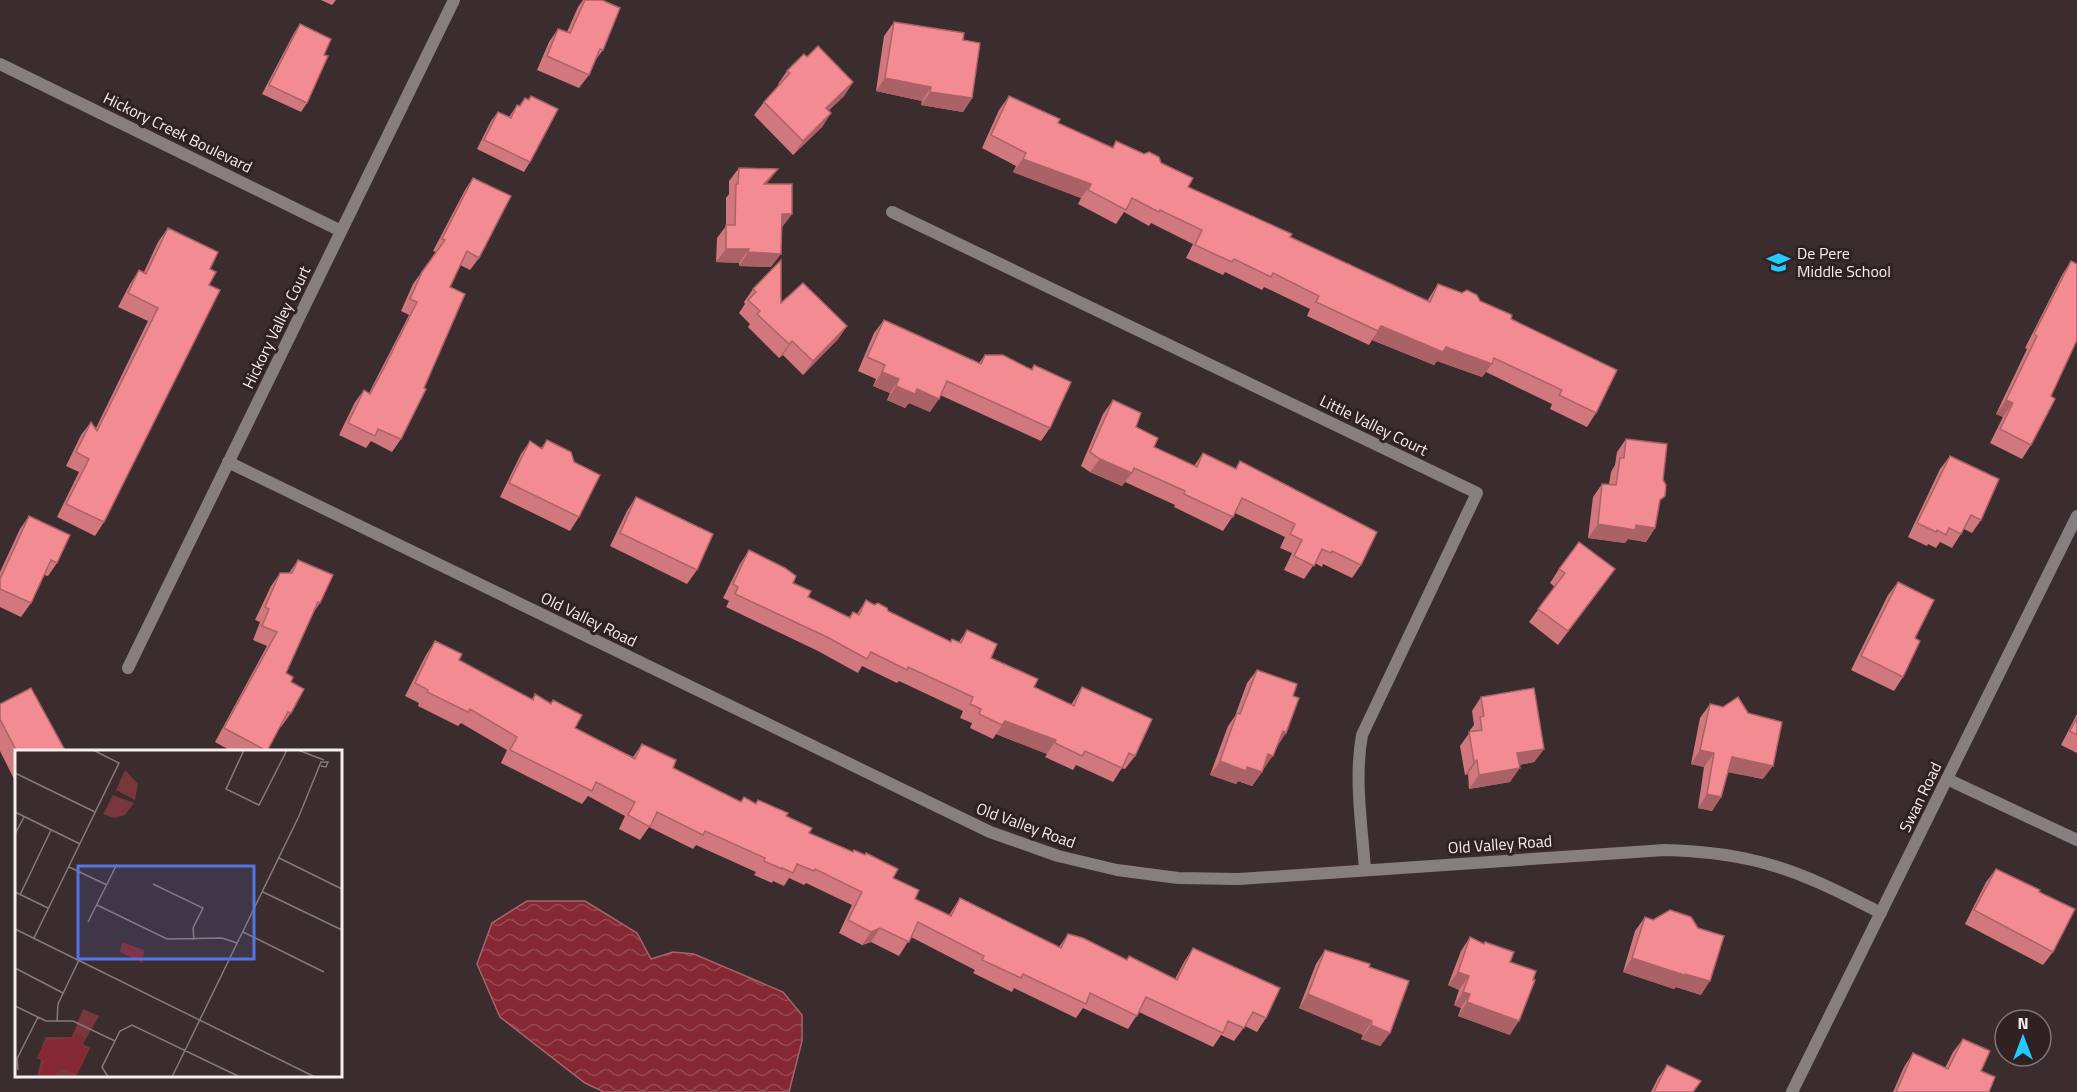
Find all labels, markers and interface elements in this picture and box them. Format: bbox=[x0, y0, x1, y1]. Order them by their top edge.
street label: Hickory Creek Boulevard bbox=[99, 85, 257, 179]
place label: De Pere Middle School bbox=[1797, 241, 1891, 283]
school or university icon: De Pere Middle School bbox=[1766, 249, 1792, 275]
street label: Hickory Valley Court bbox=[236, 261, 316, 393]
street label: Little Valley Court bbox=[1316, 388, 1433, 462]
street label: Old Valley Road bbox=[537, 585, 641, 653]
inset map bbox=[15, 750, 342, 1077]
street label: Swan Road bbox=[1893, 758, 1947, 836]
street label: Old Valley Road bbox=[973, 796, 1079, 854]
street label: Old Valley Road bbox=[1447, 828, 1553, 860]
north arrow bbox=[1993, 1008, 2053, 1068]
text: N bbox=[2017, 1011, 2029, 1035]

